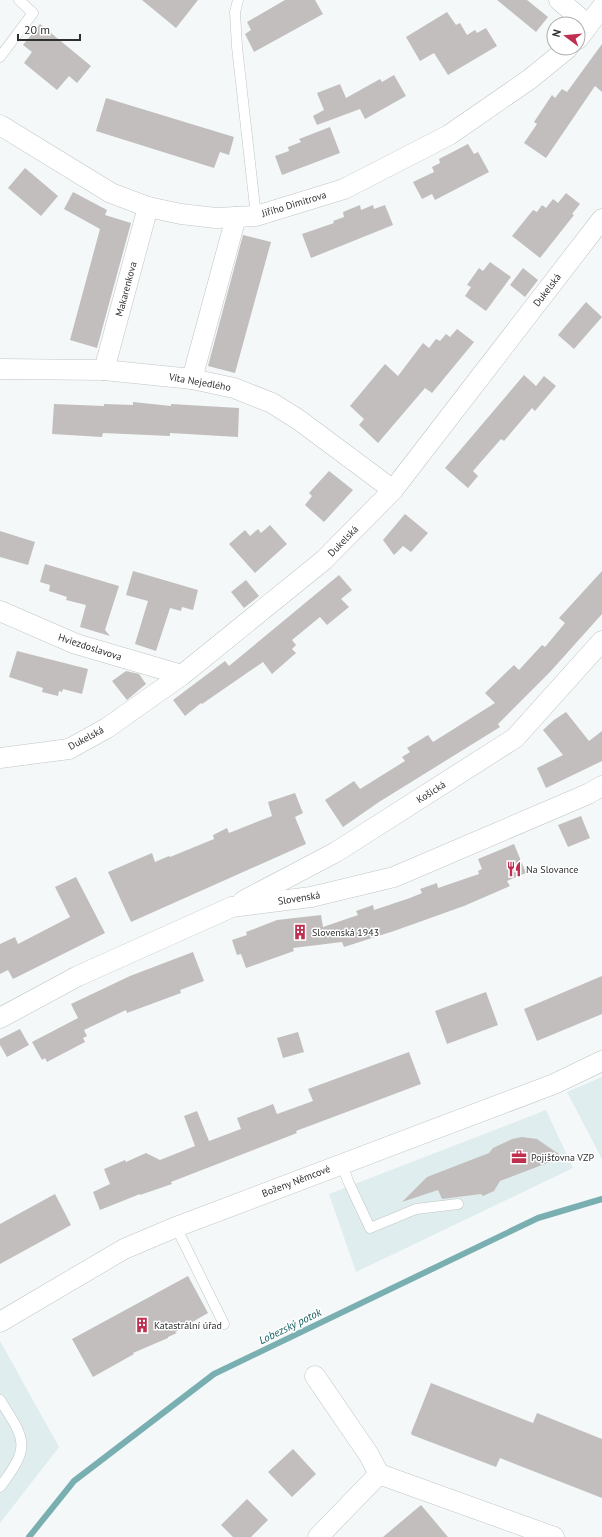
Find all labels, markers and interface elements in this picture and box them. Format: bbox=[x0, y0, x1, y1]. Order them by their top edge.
scale bar bbox=[18, 16, 80, 42]
north arrow bbox=[546, 16, 586, 56]
text: 20 m bbox=[24, 22, 50, 37]
text: N bbox=[549, 28, 564, 39]
street label: Jiřího Dimitrova bbox=[259, 188, 328, 220]
street label: Makarenkova bbox=[112, 260, 140, 318]
street label: Dukelská bbox=[530, 271, 564, 309]
street label: Víta Nejedlého bbox=[167, 370, 232, 394]
street label: Dukelská bbox=[325, 523, 361, 559]
street label: Hviezdoslavova bbox=[56, 631, 124, 663]
street label: Dukelská bbox=[66, 723, 106, 753]
street label: Košická bbox=[414, 778, 448, 806]
restaurant icon: Na Slovance bbox=[505, 860, 523, 878]
place label: Na Slovance bbox=[526, 863, 578, 876]
street label: Slovenská bbox=[277, 888, 321, 908]
building icon: Slovenská 1943 bbox=[291, 923, 309, 941]
place label: Slovenská 1943 bbox=[312, 926, 379, 939]
office icon: Pojišťovna VZP bbox=[510, 1148, 528, 1166]
place label: Pojišťovna VZP bbox=[531, 1151, 594, 1164]
street label: Boženy Němcové bbox=[260, 1162, 332, 1200]
water label: Lobezský potok bbox=[257, 1304, 324, 1347]
building icon: Katastrální úřad bbox=[133, 1316, 151, 1334]
place label: Katastrální úřad bbox=[154, 1319, 222, 1332]

